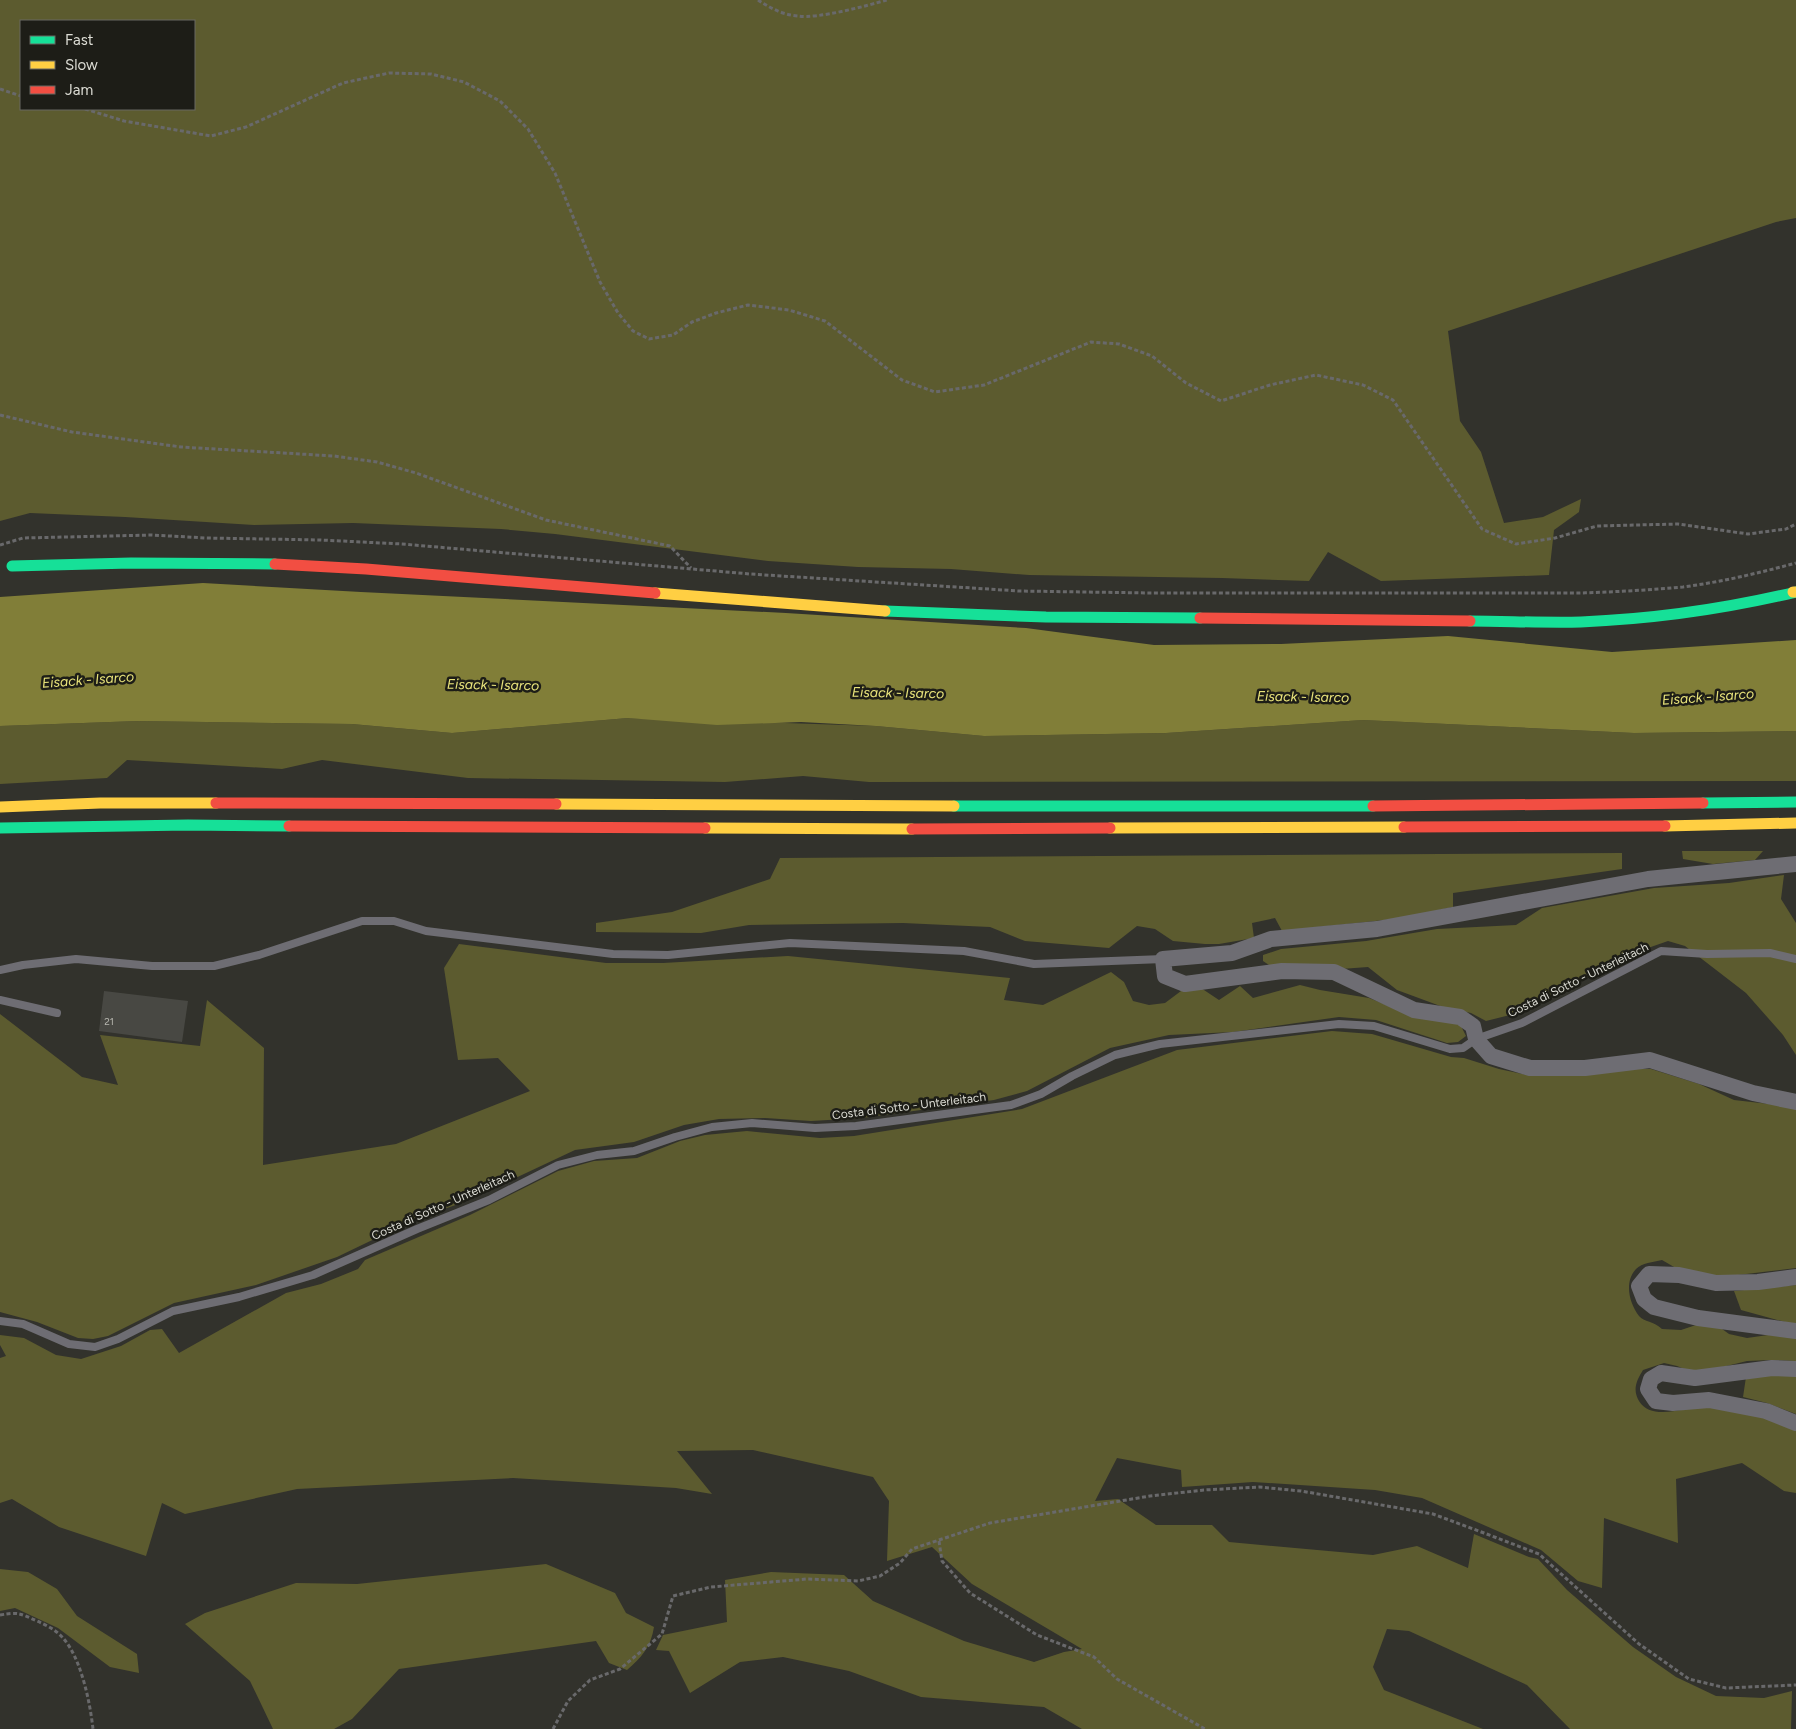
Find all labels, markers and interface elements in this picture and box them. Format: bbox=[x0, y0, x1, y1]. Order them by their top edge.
legend bbox=[20, 20, 195, 110]
text: Fast bbox=[65, 31, 94, 49]
text: Slow bbox=[65, 56, 98, 74]
text: Jam bbox=[65, 81, 93, 99]
water label: Eisack - Isarco bbox=[41, 668, 135, 692]
water label: Eisack - Isarco bbox=[447, 676, 539, 694]
water label: Eisack - Isarco bbox=[852, 684, 944, 702]
water label: Eisack - Isarco bbox=[1661, 685, 1755, 709]
water label: Eisack - Isarco bbox=[1257, 688, 1349, 706]
street label: Costa di Sotto - Unterleitach bbox=[1505, 940, 1651, 1020]
house number: 21 bbox=[104, 1015, 114, 1028]
street label: Costa di Sotto - Unterleitach bbox=[831, 1090, 987, 1122]
street label: Costa di Sotto - Unterleitach bbox=[369, 1167, 517, 1243]

